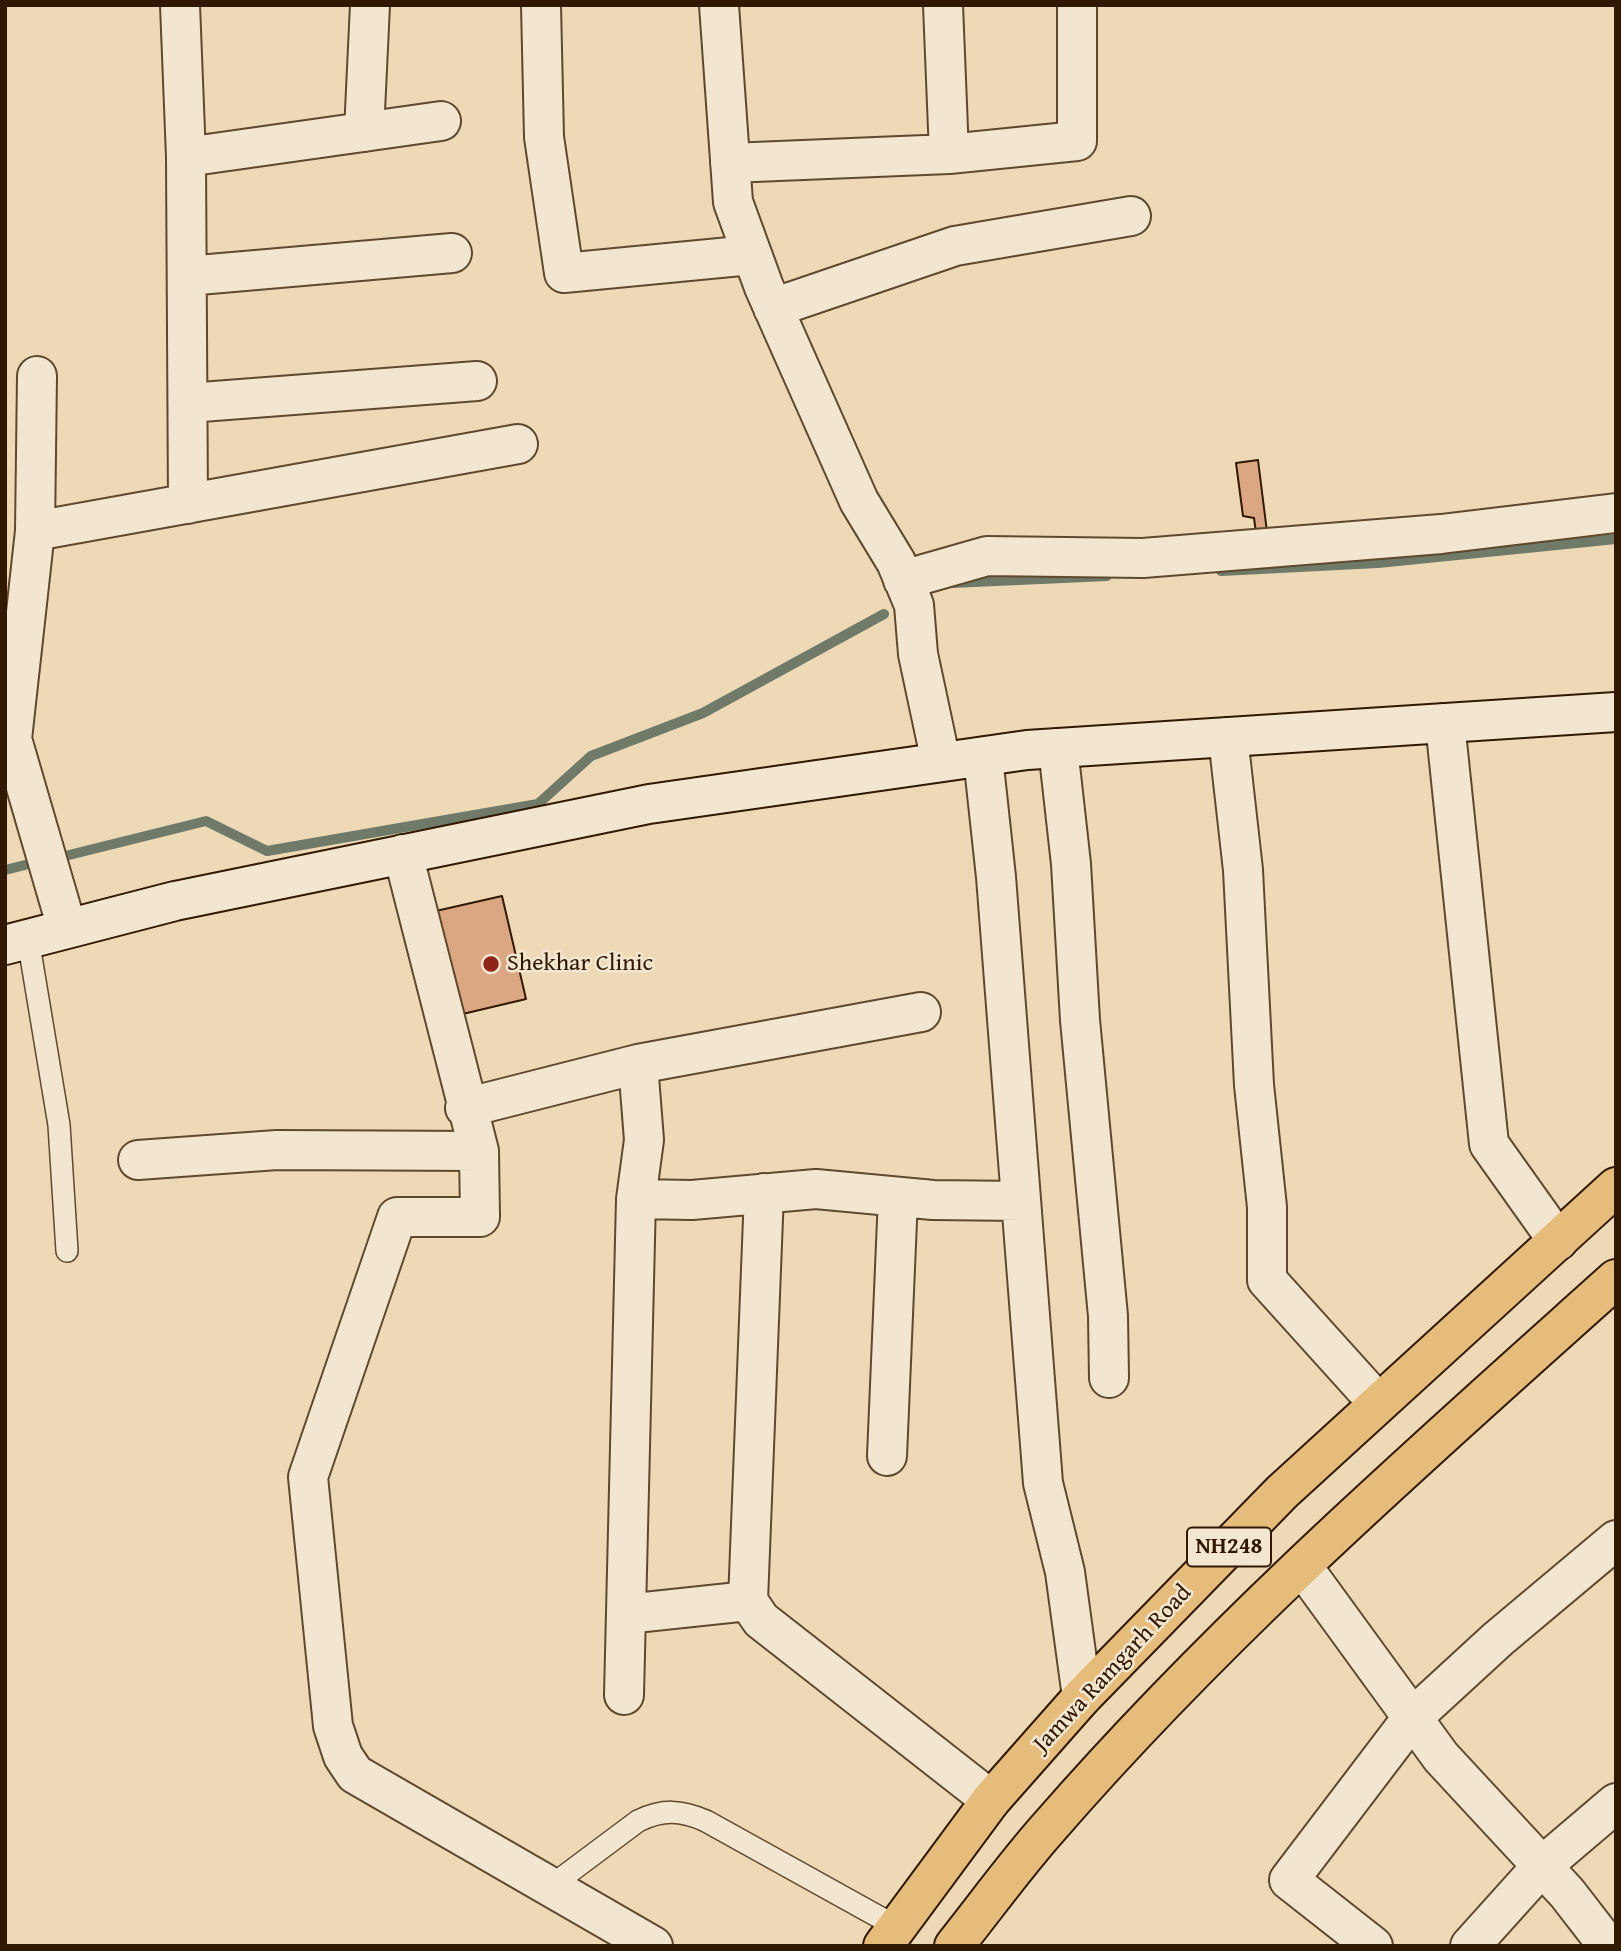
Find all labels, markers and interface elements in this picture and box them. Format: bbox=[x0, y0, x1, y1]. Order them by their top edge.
place label: Shekhar Clinic bbox=[507, 950, 653, 978]
marker: Shekhar Clinic bbox=[481, 954, 501, 974]
road number: NH248 bbox=[1187, 1528, 1271, 1566]
street label: Jamwa Ramgarh Road bbox=[1028, 1579, 1198, 1759]

